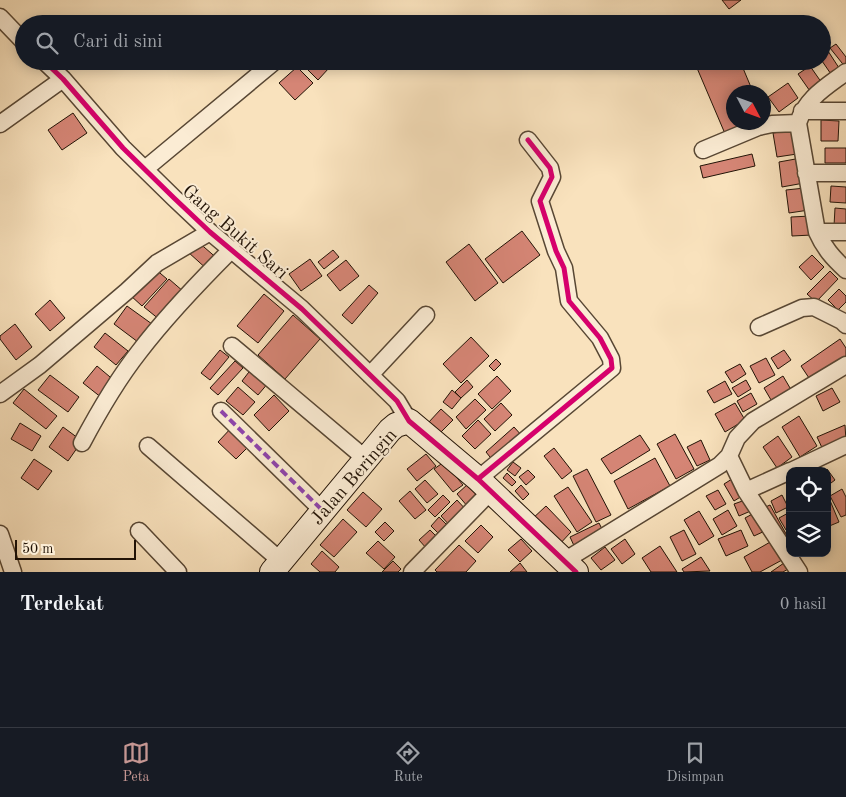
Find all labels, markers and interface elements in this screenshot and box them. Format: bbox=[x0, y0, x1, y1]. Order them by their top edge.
search box bbox=[15, 15, 831, 70]
icon: search bbox=[33, 29, 61, 57]
text: Cari di sini bbox=[73, 33, 163, 52]
north arrow bbox=[726, 85, 771, 130]
street label: Gang Bukit Sari bbox=[178, 182, 291, 284]
street label: Jalan Beringin bbox=[308, 426, 402, 529]
map controls bbox=[786, 467, 831, 557]
button: locate bbox=[786, 467, 831, 512]
button: layers bbox=[786, 512, 831, 557]
scale bar bbox=[15, 537, 136, 560]
text: 50 m bbox=[22, 542, 53, 556]
text: Terdekat bbox=[20, 594, 104, 615]
text: 0 hasil bbox=[780, 597, 826, 613]
tab: Peta bbox=[122, 739, 150, 786]
tab: Rute bbox=[394, 739, 423, 786]
tab: Disimpan bbox=[667, 739, 724, 786]

